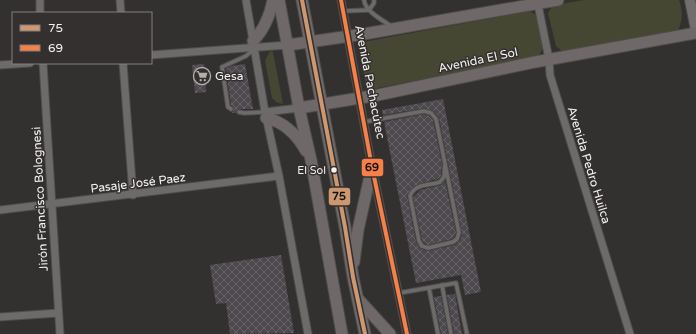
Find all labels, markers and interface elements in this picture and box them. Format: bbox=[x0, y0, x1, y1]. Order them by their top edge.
legend bbox=[12, 12, 152, 64]
text: 75 bbox=[48, 21, 63, 35]
street label: Avenida Pachacútec bbox=[352, 24, 388, 140]
text: 69 bbox=[48, 41, 63, 55]
street label: Avenida El Sol bbox=[437, 45, 519, 75]
supermarket icon: Gesa bbox=[192, 66, 212, 86]
place label: Gesa bbox=[215, 69, 243, 83]
street label: Avenida Pedro Huilca bbox=[565, 105, 613, 225]
street label: Jirón Francisco Bolognesi bbox=[29, 126, 51, 272]
line badge: 69 bbox=[361, 158, 384, 177]
text: 69 bbox=[365, 161, 379, 174]
place label: El Sol bbox=[297, 164, 326, 177]
marker: El Sol bbox=[329, 165, 339, 175]
street label: Pasaje José Paez bbox=[90, 170, 186, 196]
line badge: 75 bbox=[328, 187, 351, 206]
text: 75 bbox=[332, 190, 346, 203]

